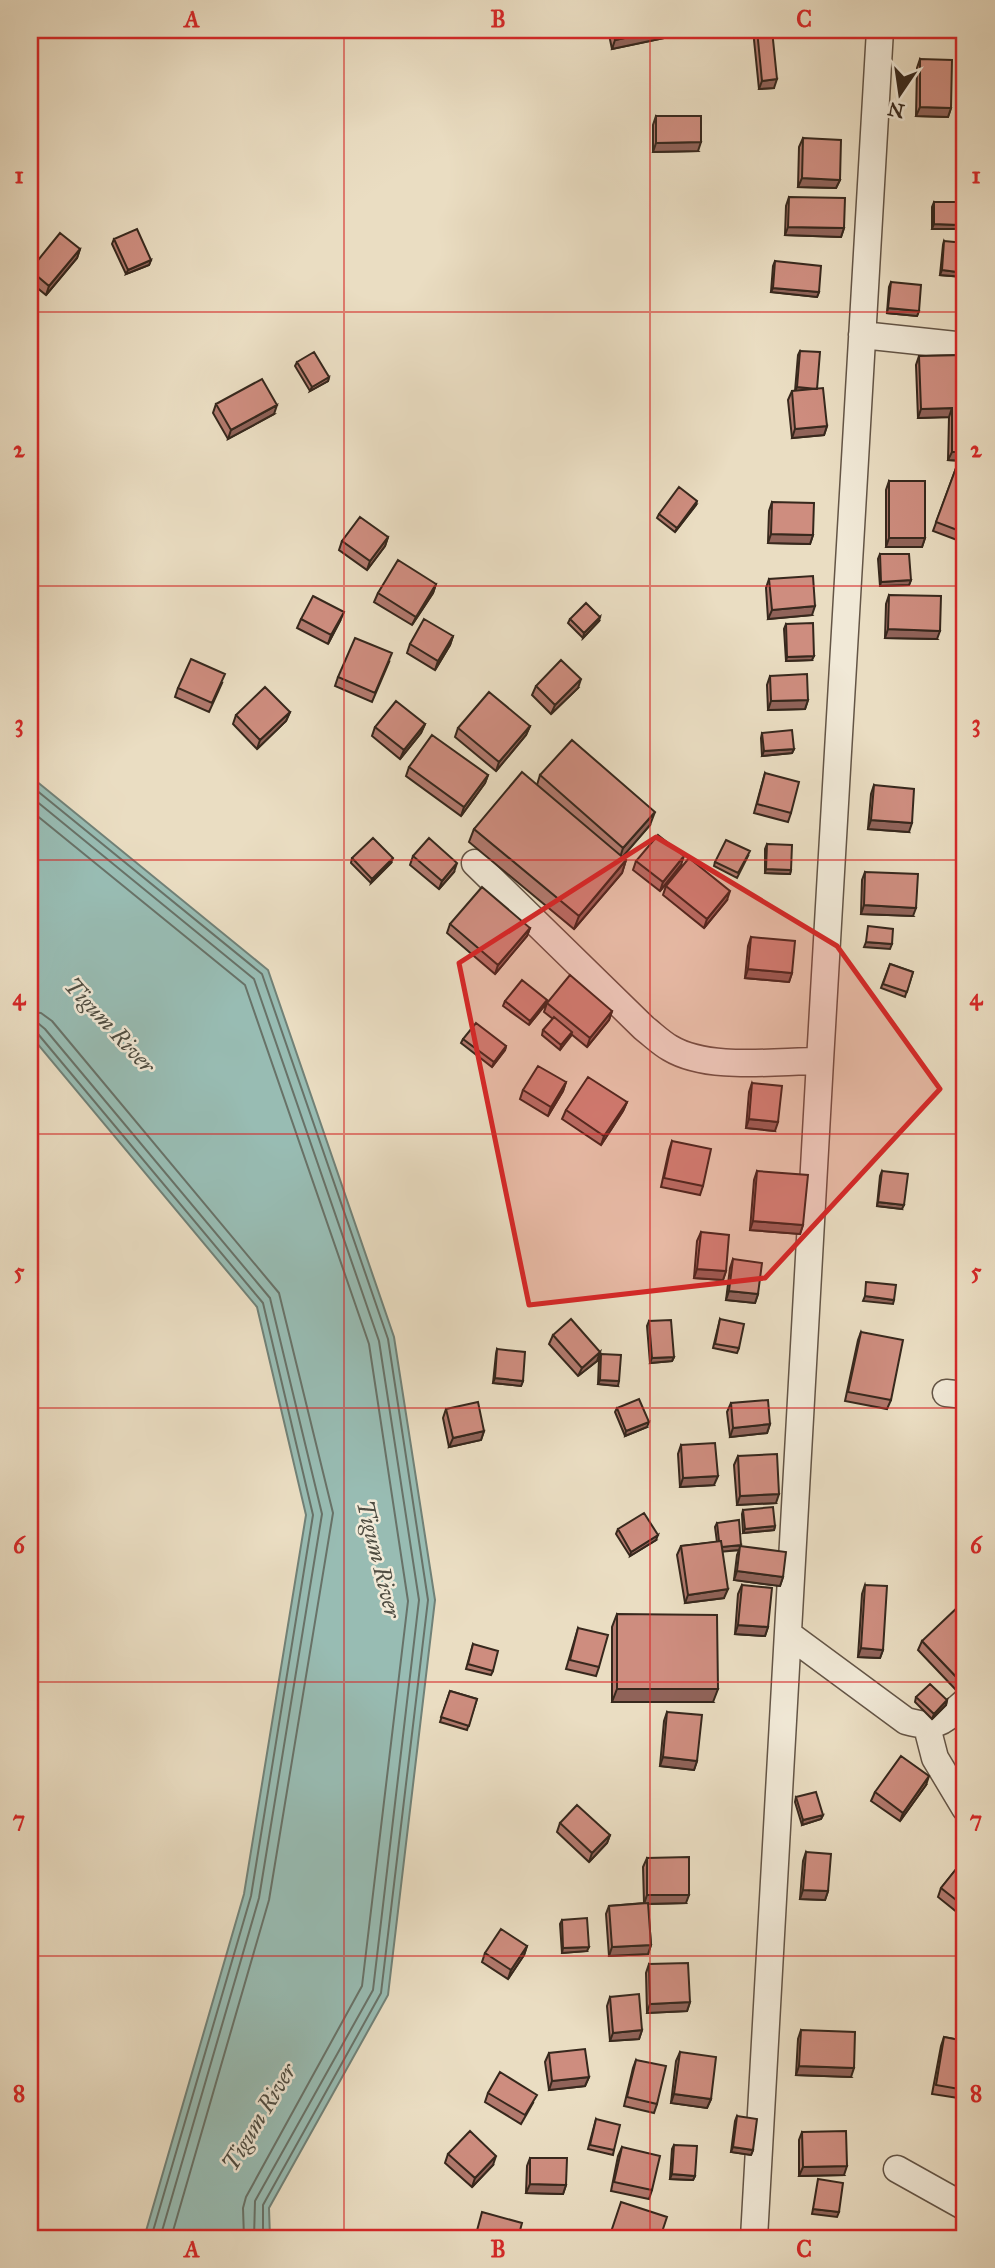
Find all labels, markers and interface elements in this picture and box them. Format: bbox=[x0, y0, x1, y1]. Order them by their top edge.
text: A bbox=[182, 5, 200, 33]
text: B bbox=[490, 5, 506, 33]
text: C bbox=[796, 5, 812, 33]
north arrow bbox=[866, 60, 936, 130]
text: N bbox=[886, 97, 907, 123]
text: 1 bbox=[14, 161, 24, 189]
text: 1 bbox=[971, 161, 981, 189]
text: 2 bbox=[13, 435, 25, 463]
text: 2 bbox=[970, 435, 982, 463]
text: 3 bbox=[14, 709, 24, 738]
text: 3 bbox=[971, 709, 981, 738]
water label: Tigum River bbox=[59, 971, 162, 1080]
text: 4 bbox=[13, 983, 27, 1011]
text: 4 bbox=[970, 983, 984, 1011]
text: 5 bbox=[14, 1257, 25, 1285]
text: 5 bbox=[971, 1257, 982, 1285]
water label: Tigum River bbox=[351, 1497, 407, 1622]
text: 6 bbox=[13, 1531, 26, 1559]
text: 6 bbox=[970, 1531, 983, 1559]
text: 7 bbox=[13, 1805, 25, 1833]
text: 7 bbox=[970, 1805, 982, 1833]
water label: Tigum River bbox=[216, 2057, 303, 2176]
text: 8 bbox=[13, 2079, 25, 2107]
text: 8 bbox=[970, 2079, 982, 2107]
text: A bbox=[182, 2235, 200, 2263]
text: B bbox=[490, 2235, 506, 2263]
text: C bbox=[796, 2235, 812, 2263]

